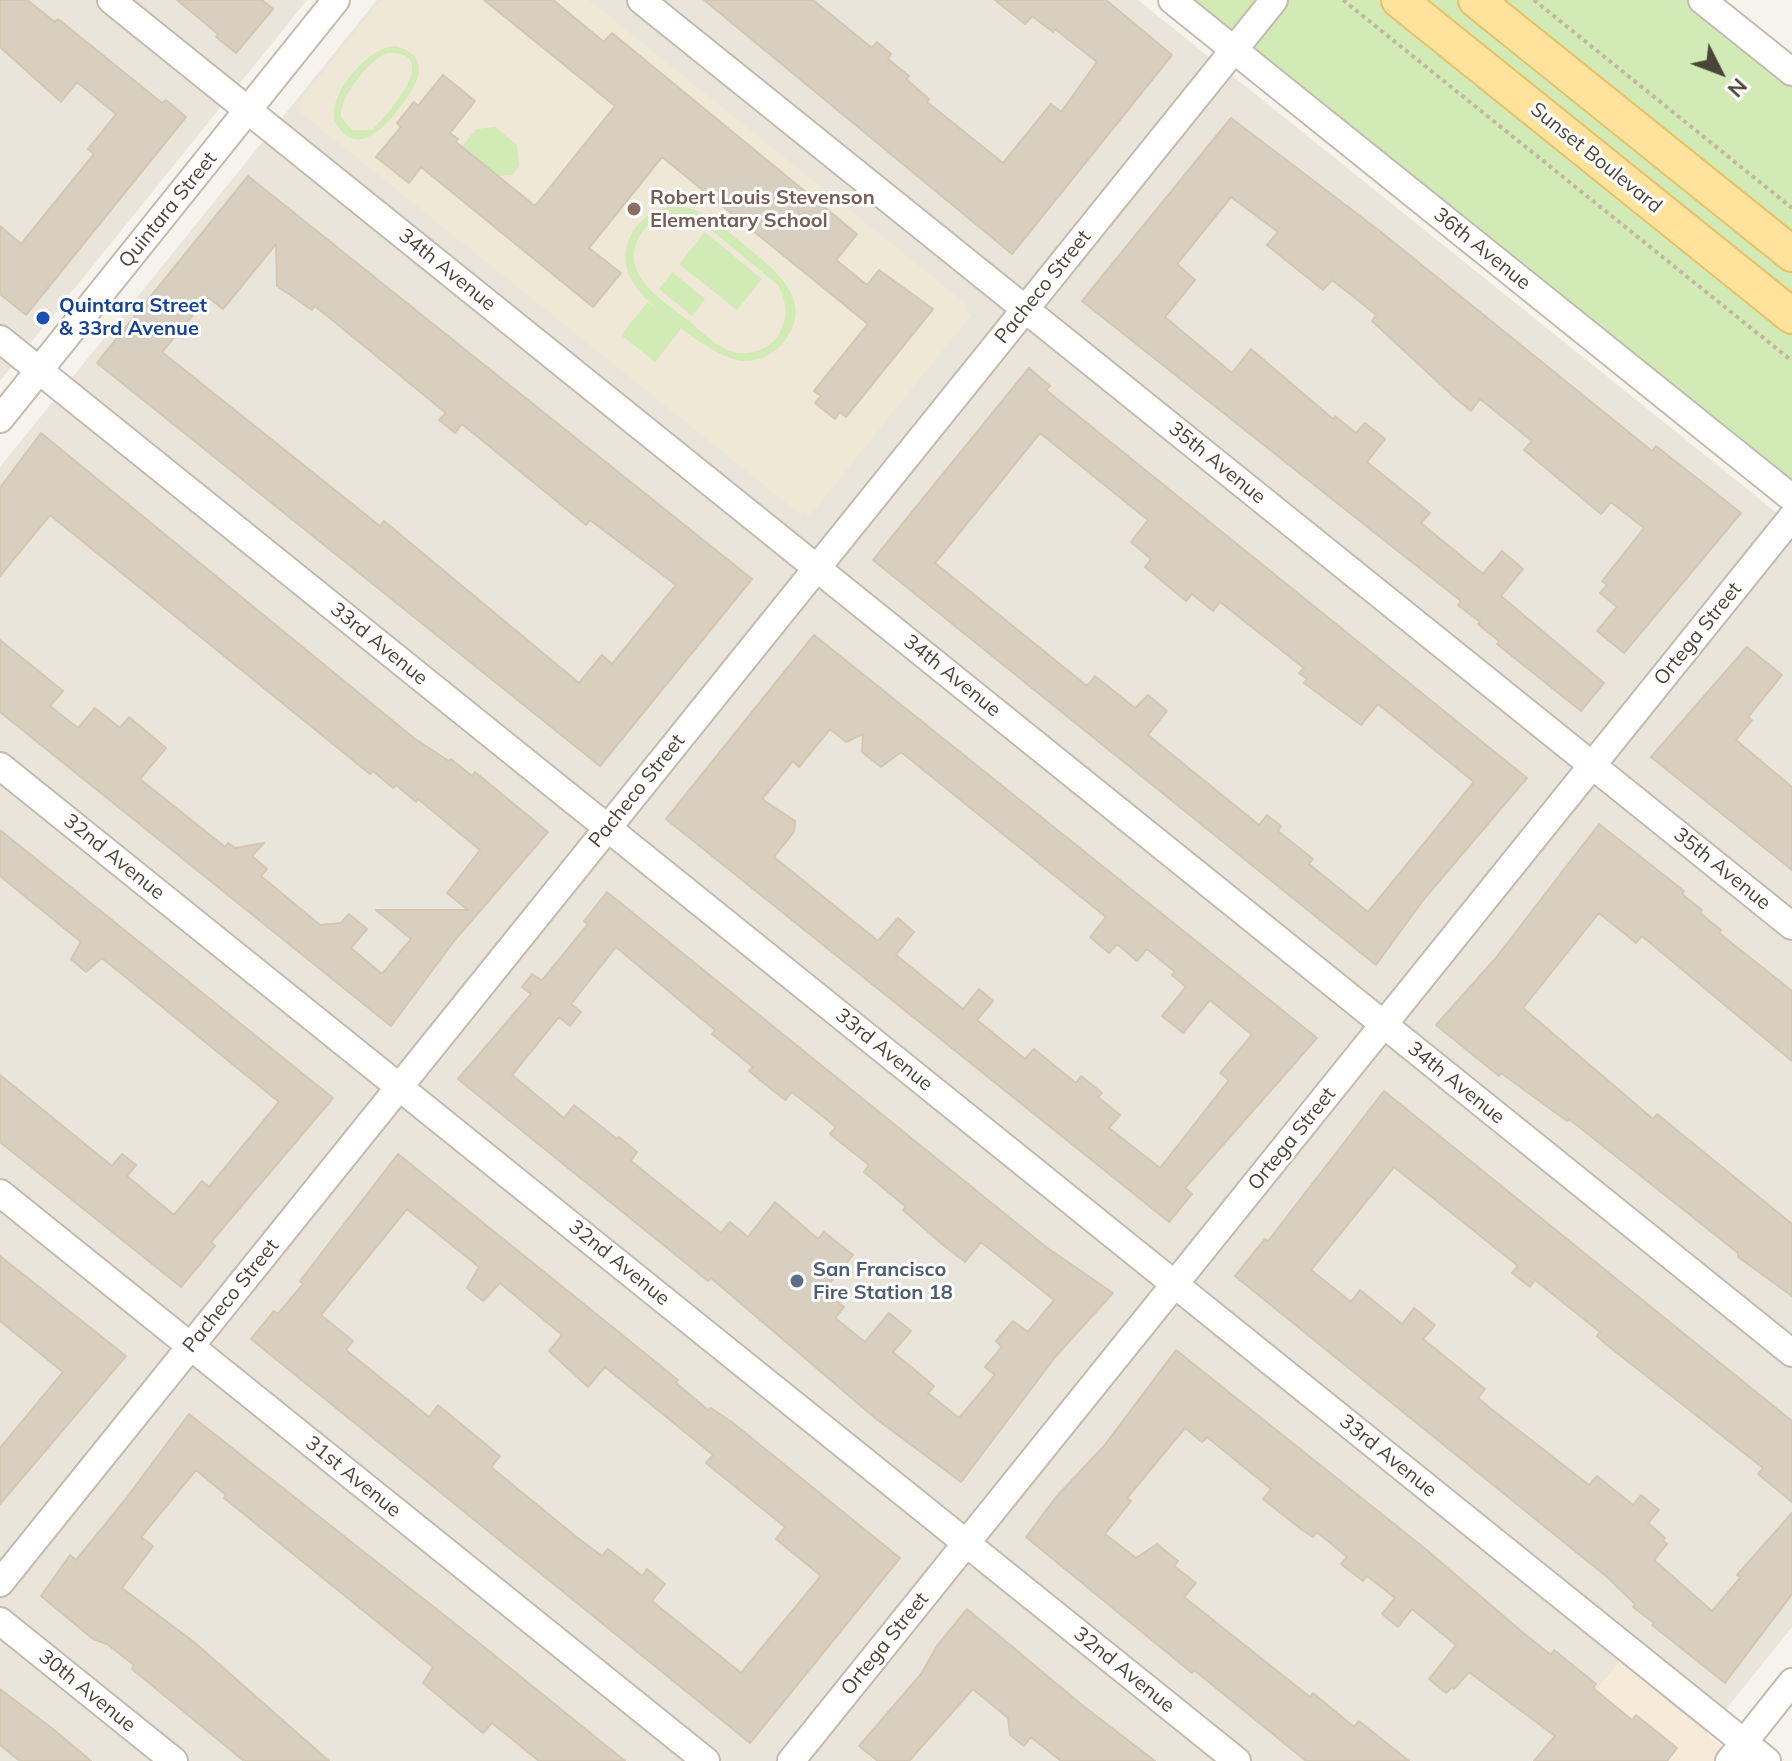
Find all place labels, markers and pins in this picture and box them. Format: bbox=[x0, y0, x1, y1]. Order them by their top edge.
place label: Robert Louis Stevenson Elementary School bbox=[650, 186, 875, 233]
marker: Robert Louis Stevenson Elementary School bbox=[625, 200, 643, 218]
place label: Quintara Street & 33rd Avenue bbox=[59, 294, 207, 341]
marker: Quintara Street & 33rd Avenue bbox=[34, 309, 52, 327]
place label: San Francisco Fire Station 18 bbox=[813, 1258, 953, 1305]
marker: San Francisco Fire Station 18 bbox=[788, 1272, 806, 1290]

